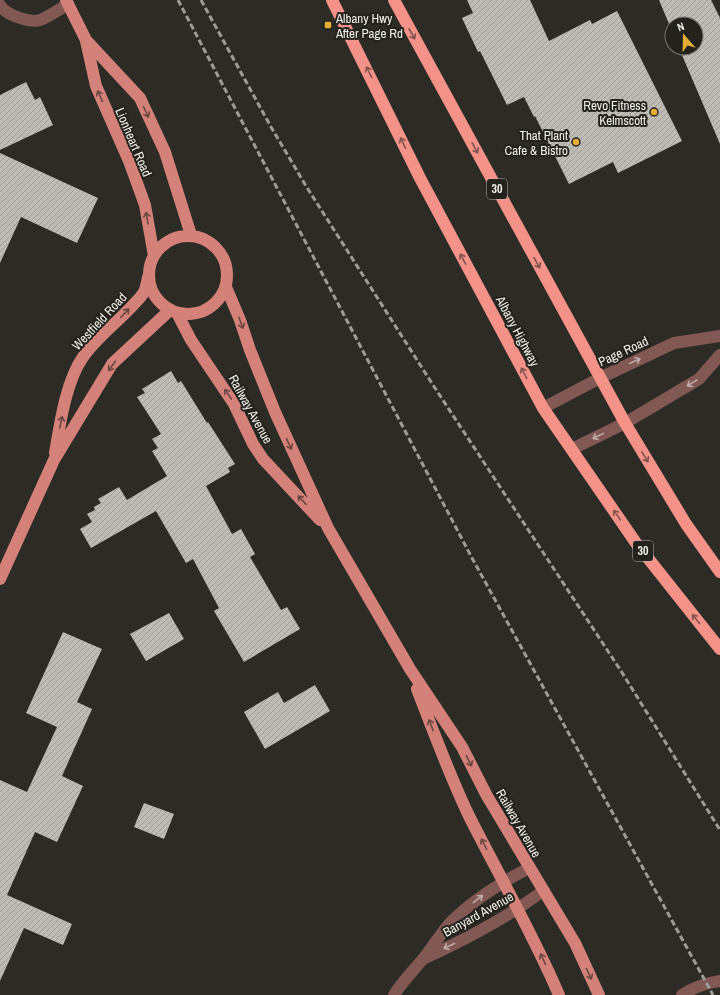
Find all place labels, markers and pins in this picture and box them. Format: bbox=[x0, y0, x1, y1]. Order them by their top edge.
place label: Albany Hwy After Page Rd bbox=[335, 10, 403, 42]
marker: Albany Hwy After Page Rd bbox=[323, 20, 333, 30]
place label: Revo Fitness Kelmscott bbox=[583, 97, 646, 129]
marker: Revo Fitness Kelmscott bbox=[649, 107, 659, 117]
place label: That Plant Cafe & Bistro bbox=[505, 127, 568, 159]
marker: That Plant Cafe & Bistro bbox=[571, 137, 581, 147]

